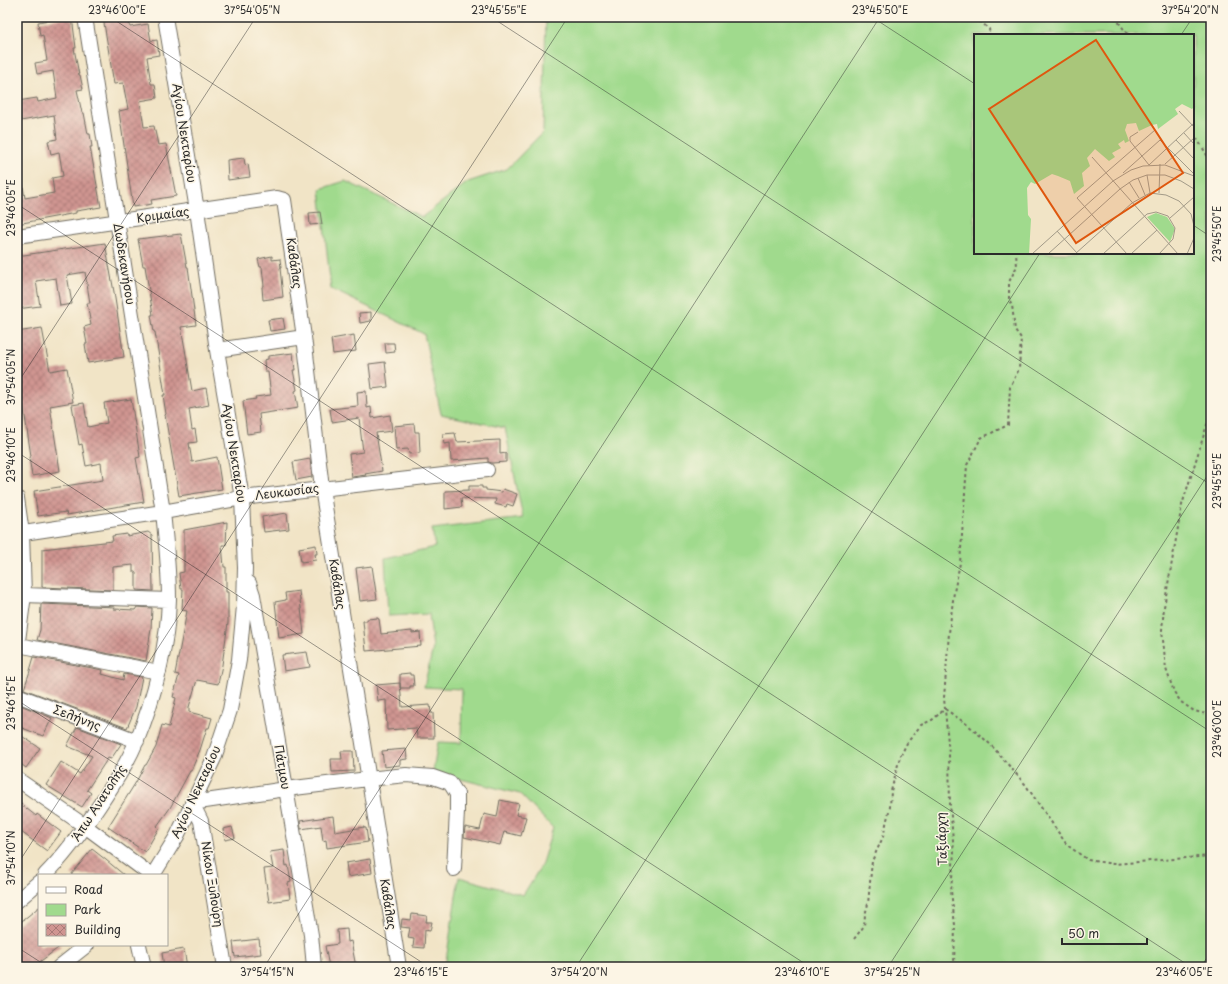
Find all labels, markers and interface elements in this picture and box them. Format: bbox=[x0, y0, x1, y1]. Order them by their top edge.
text: 23°46'00"E bbox=[88, 2, 146, 17]
text: 37°54'05"N bbox=[224, 2, 281, 17]
text: 23°45'55"E bbox=[471, 2, 527, 17]
text: 23°45'50"E bbox=[852, 2, 908, 17]
text: 37°54'20"N bbox=[1161, 2, 1219, 17]
inset map bbox=[974, 34, 1194, 254]
street label: Αγίου Νεκταρίου bbox=[168, 82, 202, 184]
text: 23°46'05"E bbox=[3, 179, 18, 237]
street label: Κριμαίας bbox=[135, 201, 190, 227]
text: 23°45'50"E bbox=[1209, 206, 1224, 262]
street label: Δωδεκανήσου bbox=[110, 222, 140, 306]
street label: Καβάλας bbox=[282, 236, 307, 290]
text: 37°54'05"N bbox=[3, 348, 18, 405]
street label: Αγίου Νεκταρίου bbox=[218, 402, 252, 504]
text: 23°46'10"E bbox=[3, 427, 18, 483]
text: 23°45'55"E bbox=[1209, 453, 1224, 509]
street label: Λευκωσίας bbox=[254, 478, 320, 504]
street label: Καβάλας bbox=[325, 557, 351, 611]
text: 23°46'15"E bbox=[3, 676, 18, 730]
street label: Σελήνης bbox=[51, 700, 104, 734]
text: 23°46'00"E bbox=[1209, 700, 1224, 758]
street label: Αγίου Νεκταρίου bbox=[166, 742, 225, 841]
street label: Πάτμου bbox=[270, 743, 296, 791]
street label: Άπω Ανατολής bbox=[67, 761, 130, 844]
street label: Ταξιάρχη bbox=[931, 812, 951, 866]
text: 37°54'10"N bbox=[3, 830, 18, 885]
street label: Νίκου Ξυλούρη bbox=[197, 840, 229, 928]
legend bbox=[38, 874, 168, 946]
street label: Καβάλας bbox=[376, 877, 402, 931]
text: Road bbox=[74, 880, 103, 898]
text: Park bbox=[74, 900, 101, 918]
text: Building bbox=[74, 920, 121, 938]
scale bar bbox=[1062, 920, 1147, 946]
text: 50 m bbox=[1068, 924, 1099, 942]
text: 37°54'15"N bbox=[240, 964, 294, 979]
text: 23°46'15"E bbox=[394, 964, 448, 979]
text: 37°54'20"N bbox=[550, 964, 608, 979]
text: 23°46'10"E bbox=[774, 964, 830, 979]
text: 37°54'25"N bbox=[864, 964, 920, 979]
text: 23°46'05"E bbox=[1155, 964, 1213, 979]

